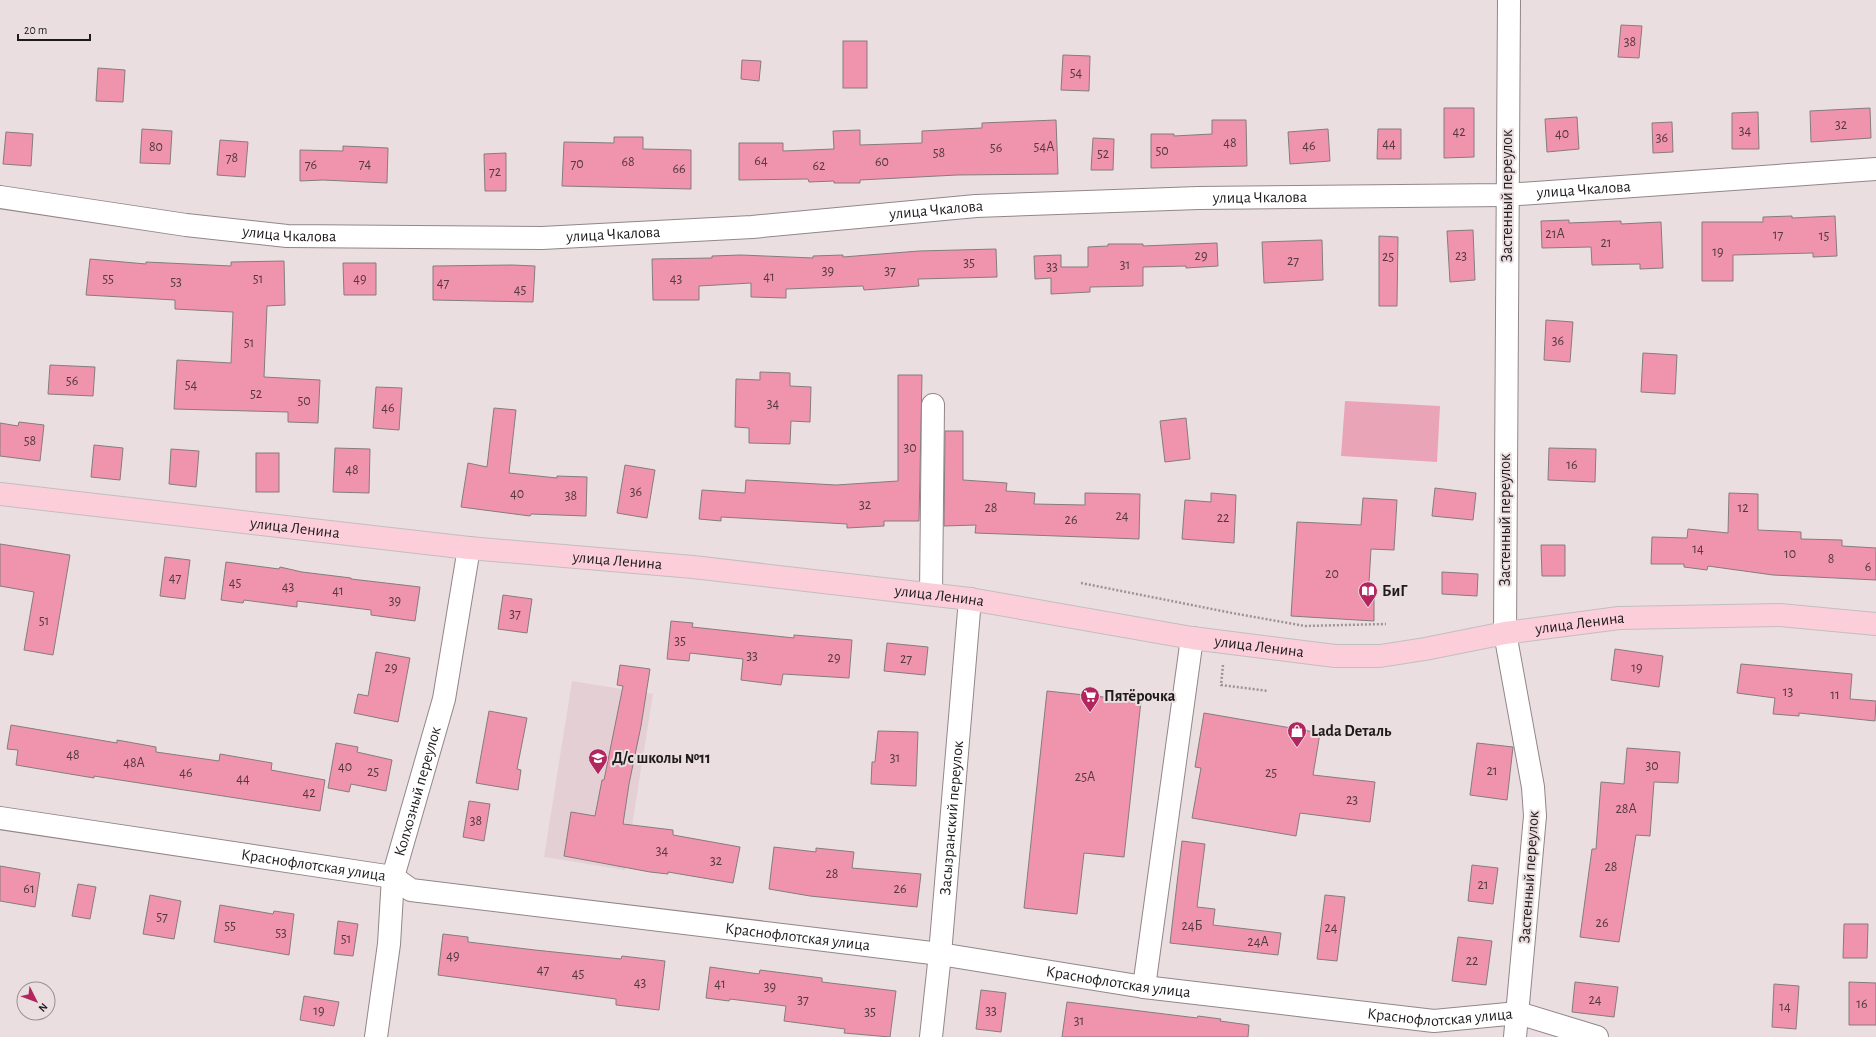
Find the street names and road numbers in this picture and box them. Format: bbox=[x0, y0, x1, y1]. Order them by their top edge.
street label: Застенный переулок bbox=[1499, 129, 1516, 262]
street label: улица Чкалова bbox=[1535, 178, 1631, 202]
street label: улица Чкалова bbox=[1212, 189, 1307, 207]
street label: улица Чкалова bbox=[888, 198, 983, 223]
street label: улица Чкалова bbox=[241, 223, 336, 244]
street label: улица Чкалова bbox=[565, 224, 661, 246]
street label: Застенный переулок bbox=[1497, 453, 1514, 586]
street label: улица Ленина bbox=[248, 515, 341, 541]
street label: улица Ленина bbox=[571, 549, 663, 572]
street label: улица Ленина bbox=[893, 582, 985, 609]
street label: улица Ленина bbox=[1533, 610, 1625, 638]
street label: улица Ленина bbox=[1213, 633, 1305, 660]
street label: Колхозный переулок bbox=[391, 724, 444, 858]
street label: Засызранский переулок bbox=[937, 739, 966, 896]
street label: Застенный переулок bbox=[1516, 810, 1543, 944]
street label: Краснофлотская улица bbox=[240, 846, 387, 884]
street label: Краснофлотская улица bbox=[724, 920, 871, 953]
street label: Краснофлотская улица bbox=[1045, 963, 1192, 1000]
street label: Краснофлотская улица bbox=[1366, 1005, 1513, 1029]

